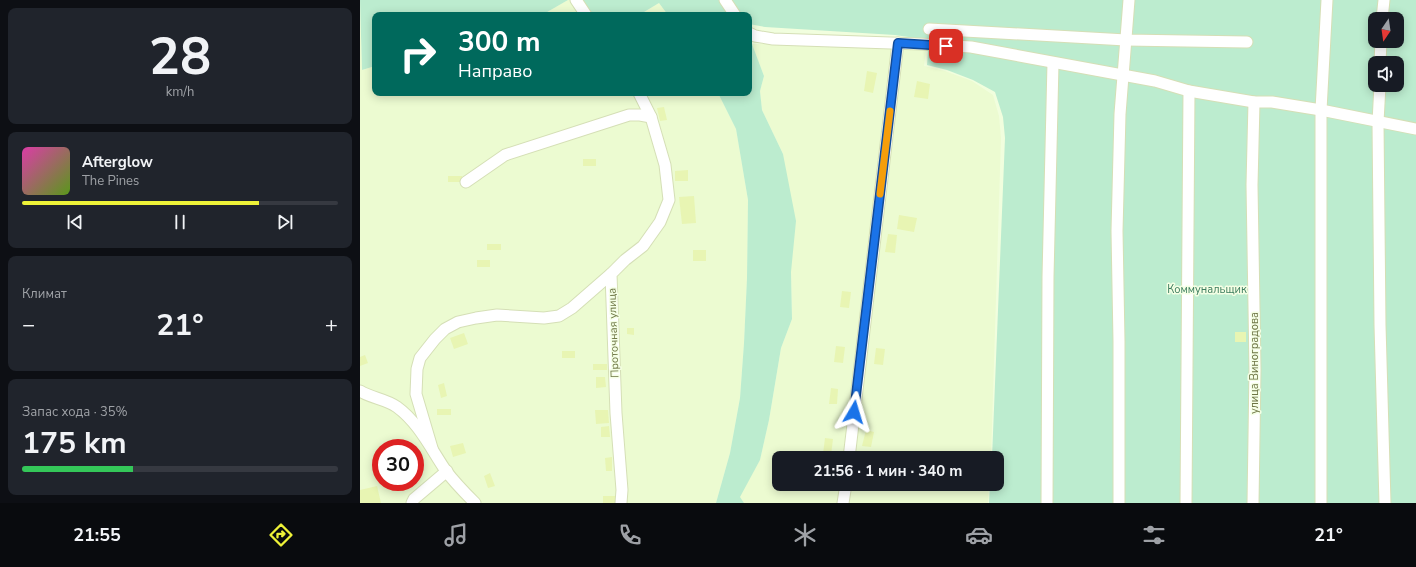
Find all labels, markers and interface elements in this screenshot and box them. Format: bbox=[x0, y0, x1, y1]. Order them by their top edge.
north arrow bbox=[1368, 12, 1404, 48]
map controls bbox=[1368, 12, 1404, 92]
text: 28 bbox=[149, 21, 211, 92]
text: 300 m bbox=[458, 23, 541, 61]
icon: right bbox=[392, 28, 444, 80]
pin bbox=[929, 29, 963, 63]
icon: arrive bbox=[935, 35, 957, 57]
button: sound bbox=[1368, 56, 1404, 92]
text: Направо bbox=[458, 59, 532, 83]
text: km/h bbox=[166, 83, 194, 101]
text: Afterglow bbox=[82, 152, 153, 172]
text: The Pines bbox=[82, 172, 139, 190]
icon: previous bbox=[64, 211, 86, 233]
icon: pause bbox=[169, 211, 191, 233]
icon: next bbox=[274, 211, 296, 233]
park label: Коммунальщик bbox=[1167, 282, 1247, 297]
text: Климат bbox=[22, 285, 67, 303]
street label: Проточная улица bbox=[604, 288, 623, 378]
text: 21° bbox=[156, 305, 204, 346]
text: − bbox=[22, 310, 35, 340]
text: + bbox=[325, 310, 338, 340]
street label: улица Виноградова bbox=[1247, 312, 1262, 414]
position arrow bbox=[833, 391, 875, 433]
text: Запас хода · 35% bbox=[22, 403, 128, 421]
text: 175 km bbox=[22, 423, 127, 464]
speed limit sign: 30 bbox=[372, 439, 424, 491]
text: 21:56 · 1 мин · 340 m bbox=[813, 461, 963, 481]
icon: directions bbox=[267, 521, 295, 549]
icon: music bbox=[442, 521, 470, 549]
icon: phone bbox=[616, 521, 644, 549]
icon: climate bbox=[791, 521, 819, 549]
icon: car bbox=[965, 521, 993, 549]
icon: filters bbox=[1140, 521, 1168, 549]
text: 21:55 bbox=[73, 523, 121, 547]
text: 21° bbox=[1314, 523, 1343, 547]

